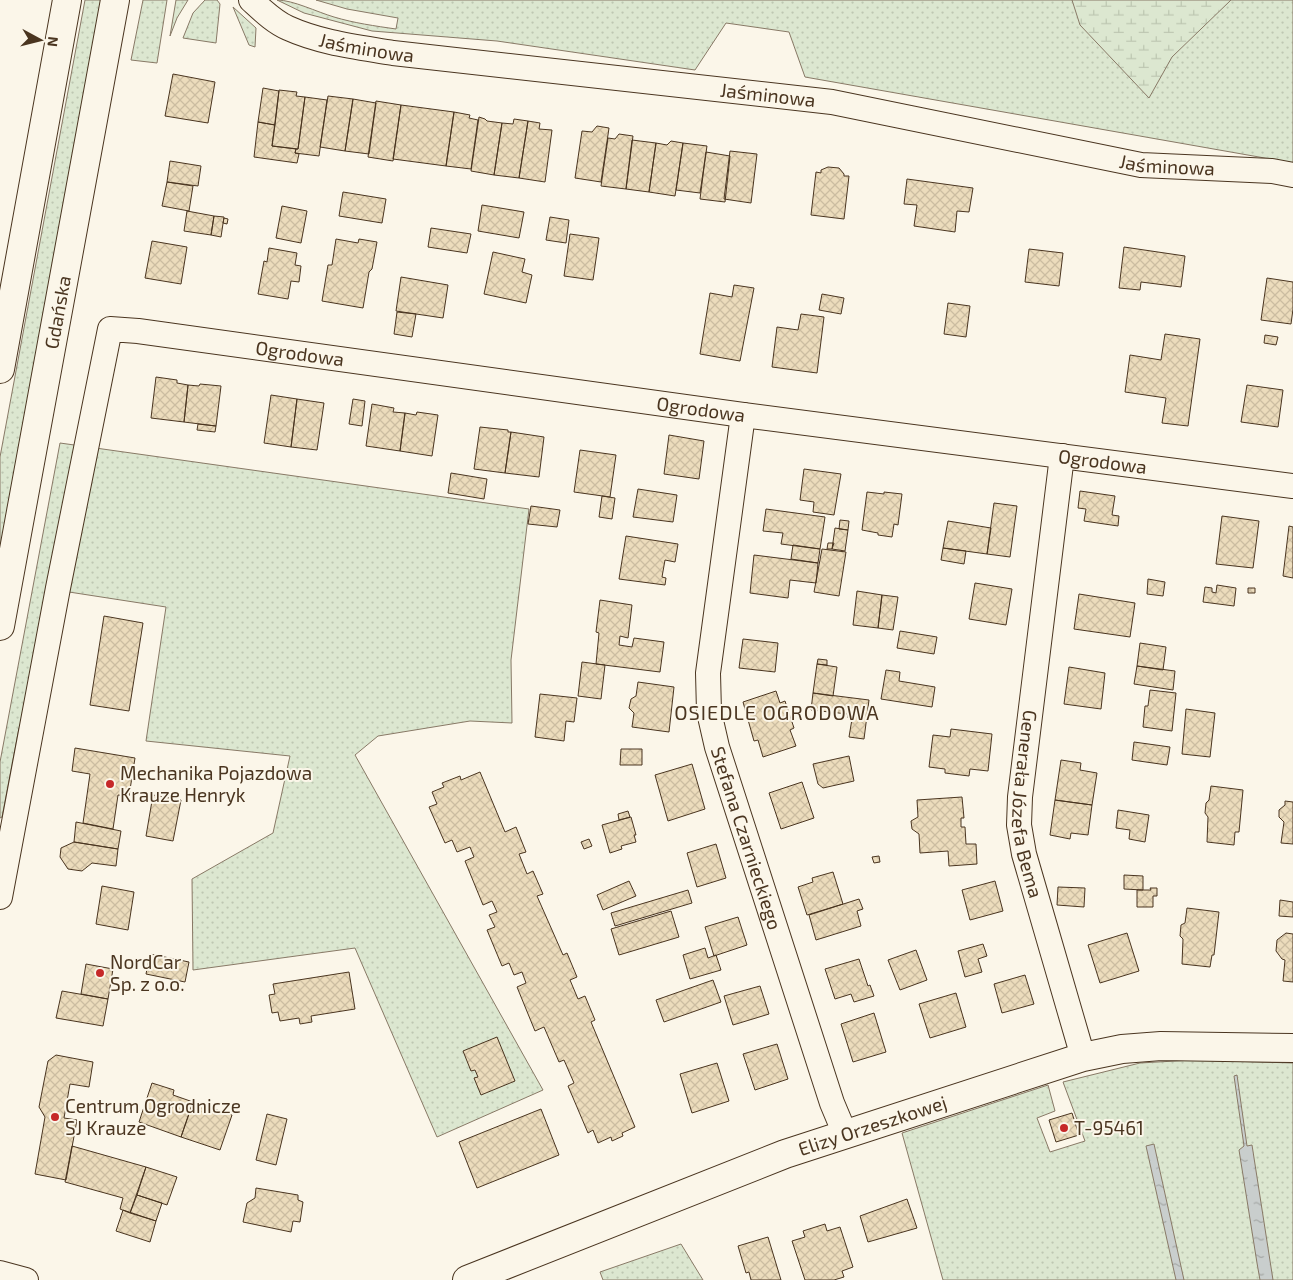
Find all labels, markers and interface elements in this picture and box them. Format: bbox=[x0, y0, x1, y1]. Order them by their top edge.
north arrow bbox=[15, 15, 65, 65]
street label: Jaśminowa bbox=[317, 28, 415, 66]
text: N bbox=[44, 36, 62, 48]
street label: Jaśminowa bbox=[719, 78, 817, 111]
street label: Jaśminowa bbox=[1117, 149, 1215, 179]
street label: Gdańska bbox=[39, 274, 75, 351]
street label: Ogrodowa bbox=[254, 335, 346, 370]
street label: Ogrodowa bbox=[655, 391, 747, 426]
street label: Ogrodowa bbox=[1057, 444, 1148, 478]
district label: OSIEDLE OGRODOWA bbox=[674, 700, 880, 724]
street label: Generała Józefa Bema bbox=[1008, 709, 1048, 900]
street label: Stefana Czarnieckiego bbox=[707, 743, 787, 932]
place label: Mechanika Pojazdowa Krauze Henryk bbox=[120, 761, 312, 806]
marker: Mechanika Pojazdowa Krauze Henryk bbox=[104, 778, 116, 790]
place label: NordCar Sp. z o.o. bbox=[110, 950, 184, 995]
marker: NordCar Sp. z o.o. bbox=[94, 967, 106, 979]
street label: Elizy Orzeszkowej bbox=[795, 1090, 949, 1160]
place label: Centrum Ogrodnicze SJ Krauze bbox=[65, 1094, 241, 1139]
marker: Centrum Ogrodnicze SJ Krauze bbox=[49, 1111, 61, 1123]
place label: T-95461 bbox=[1074, 1116, 1144, 1139]
marker: T-95461 bbox=[1058, 1122, 1070, 1134]

